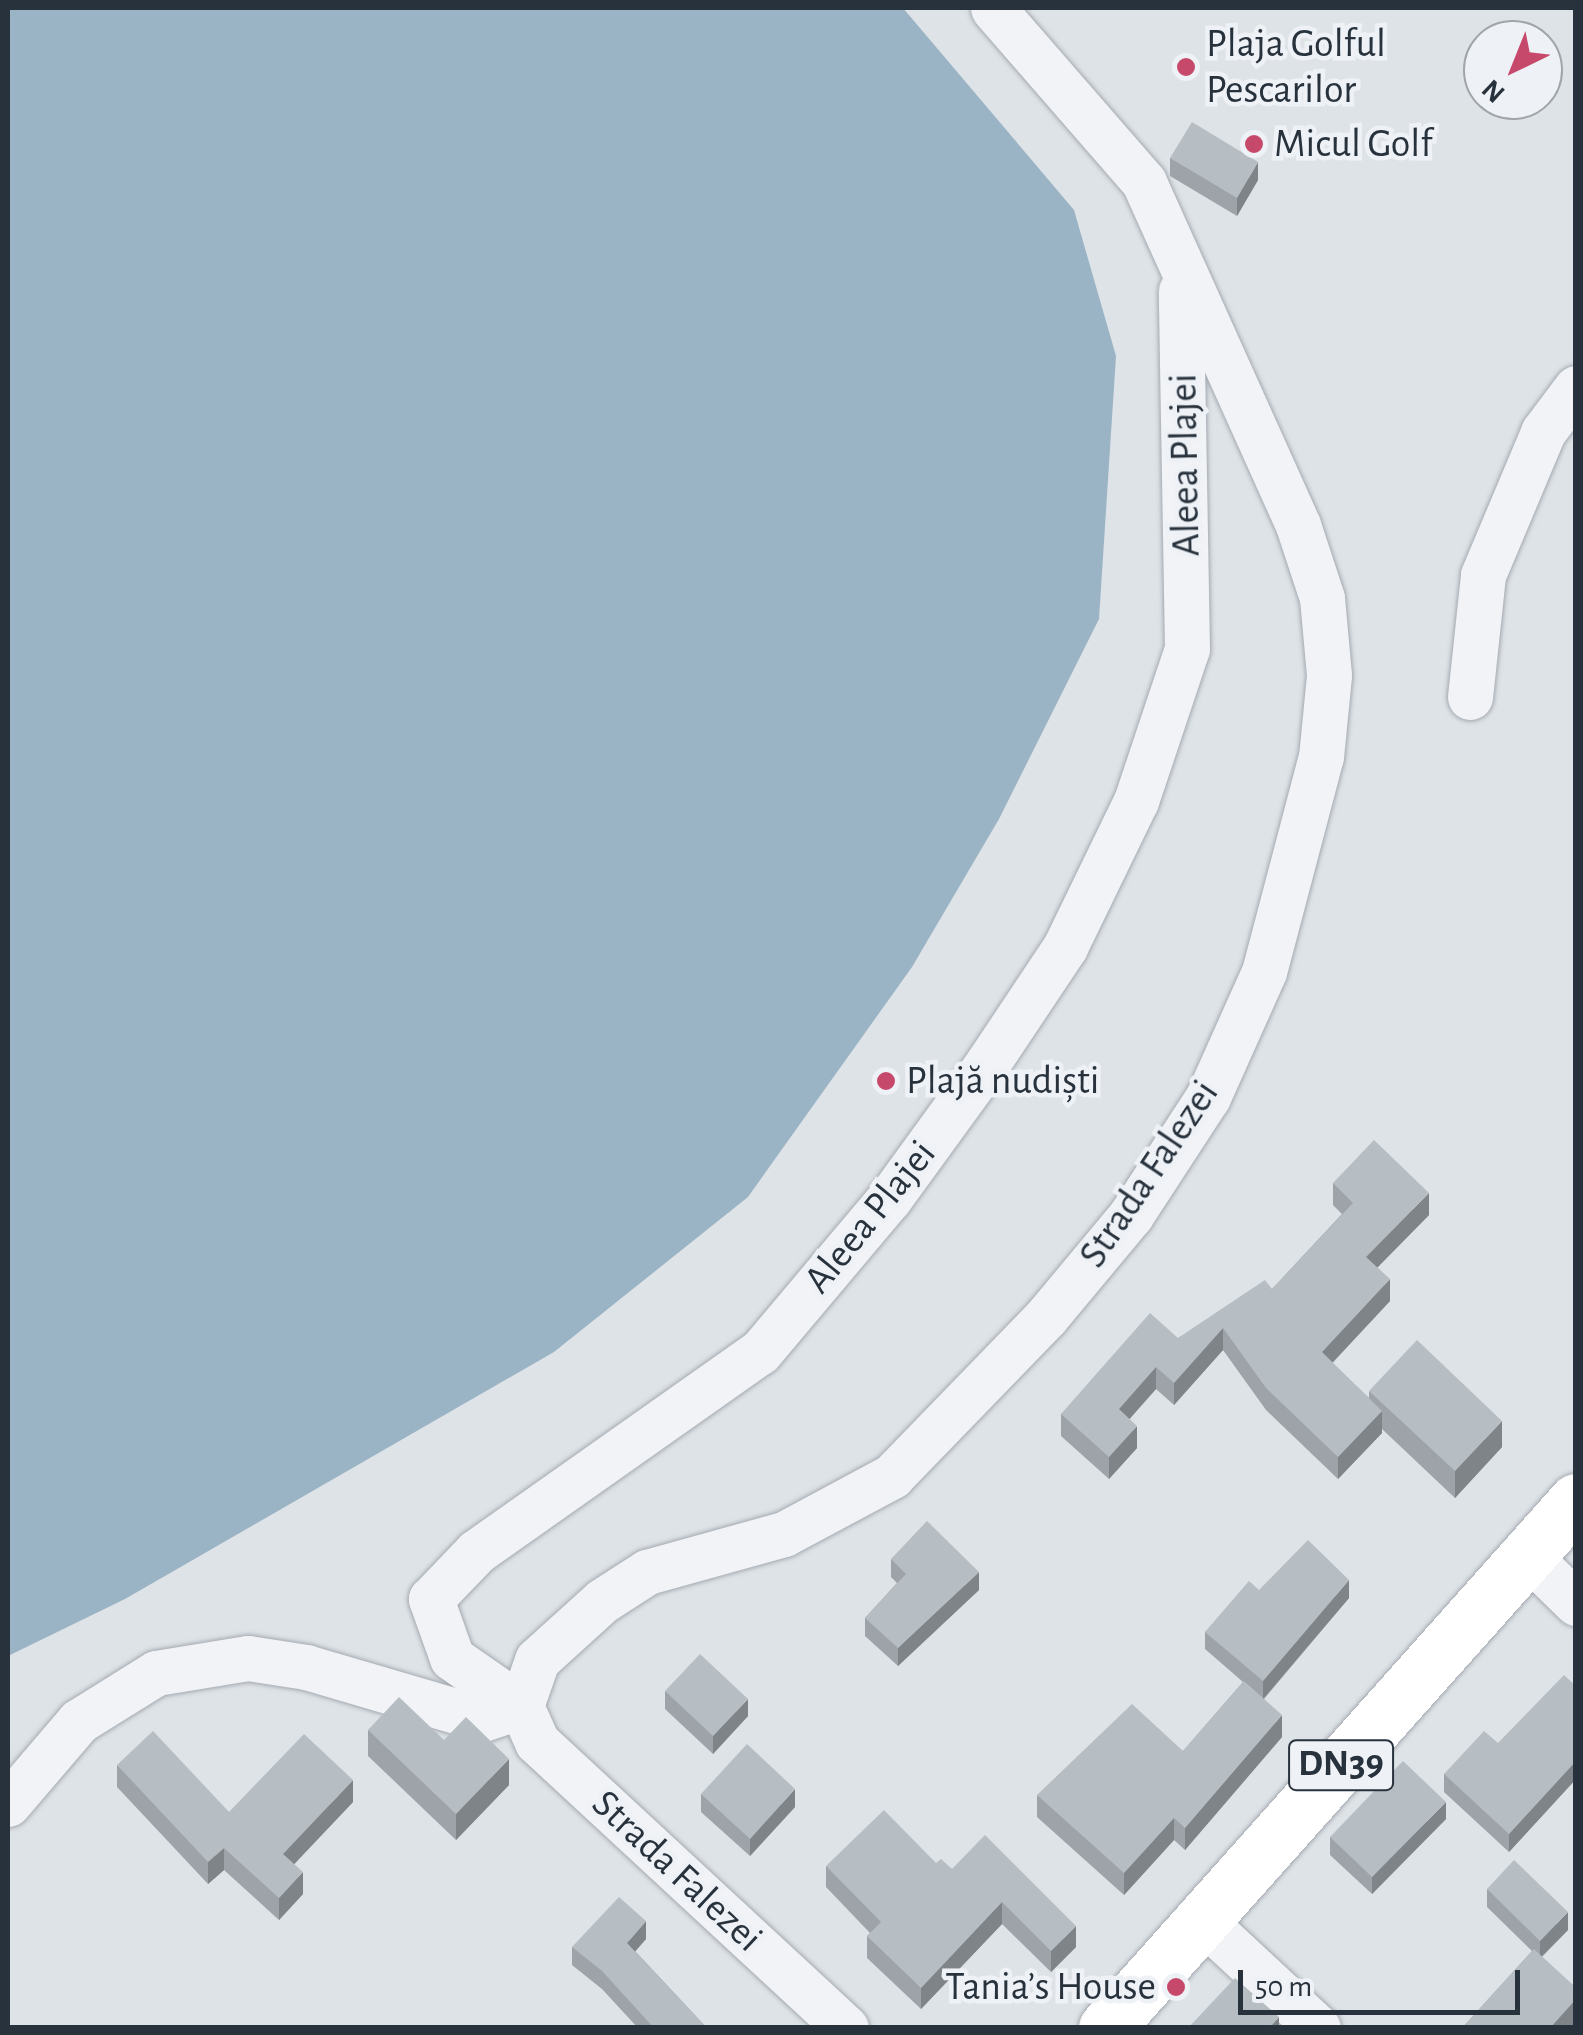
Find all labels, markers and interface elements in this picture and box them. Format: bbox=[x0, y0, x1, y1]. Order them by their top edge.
place label: Plaja Golful Pescarilor bbox=[1206, 20, 1386, 114]
north arrow bbox=[1463, 20, 1563, 120]
marker: Plaja Golful Pescarilor bbox=[1175, 56, 1197, 78]
text: N bbox=[1477, 74, 1511, 107]
place label: Micul Golf bbox=[1274, 120, 1432, 168]
marker: Micul Golf bbox=[1243, 133, 1265, 155]
street label: Aleea Plajei bbox=[1159, 373, 1211, 557]
place label: Plajă nudiști bbox=[906, 1057, 1099, 1105]
marker: Plajă nudiști bbox=[875, 1070, 897, 1092]
street label: Strada Falezei bbox=[1069, 1071, 1229, 1277]
street label: Aleea Plajei bbox=[794, 1131, 946, 1303]
road number: DN39 bbox=[1286, 1732, 1396, 1798]
street label: Strada Falezei bbox=[582, 1780, 772, 1962]
scale bar bbox=[1243, 1950, 1526, 2012]
place label: Tania’s House bbox=[945, 1963, 1156, 2011]
text: 50 m bbox=[1255, 1972, 1312, 2002]
marker: Tania’s House bbox=[1165, 1976, 1187, 1998]

